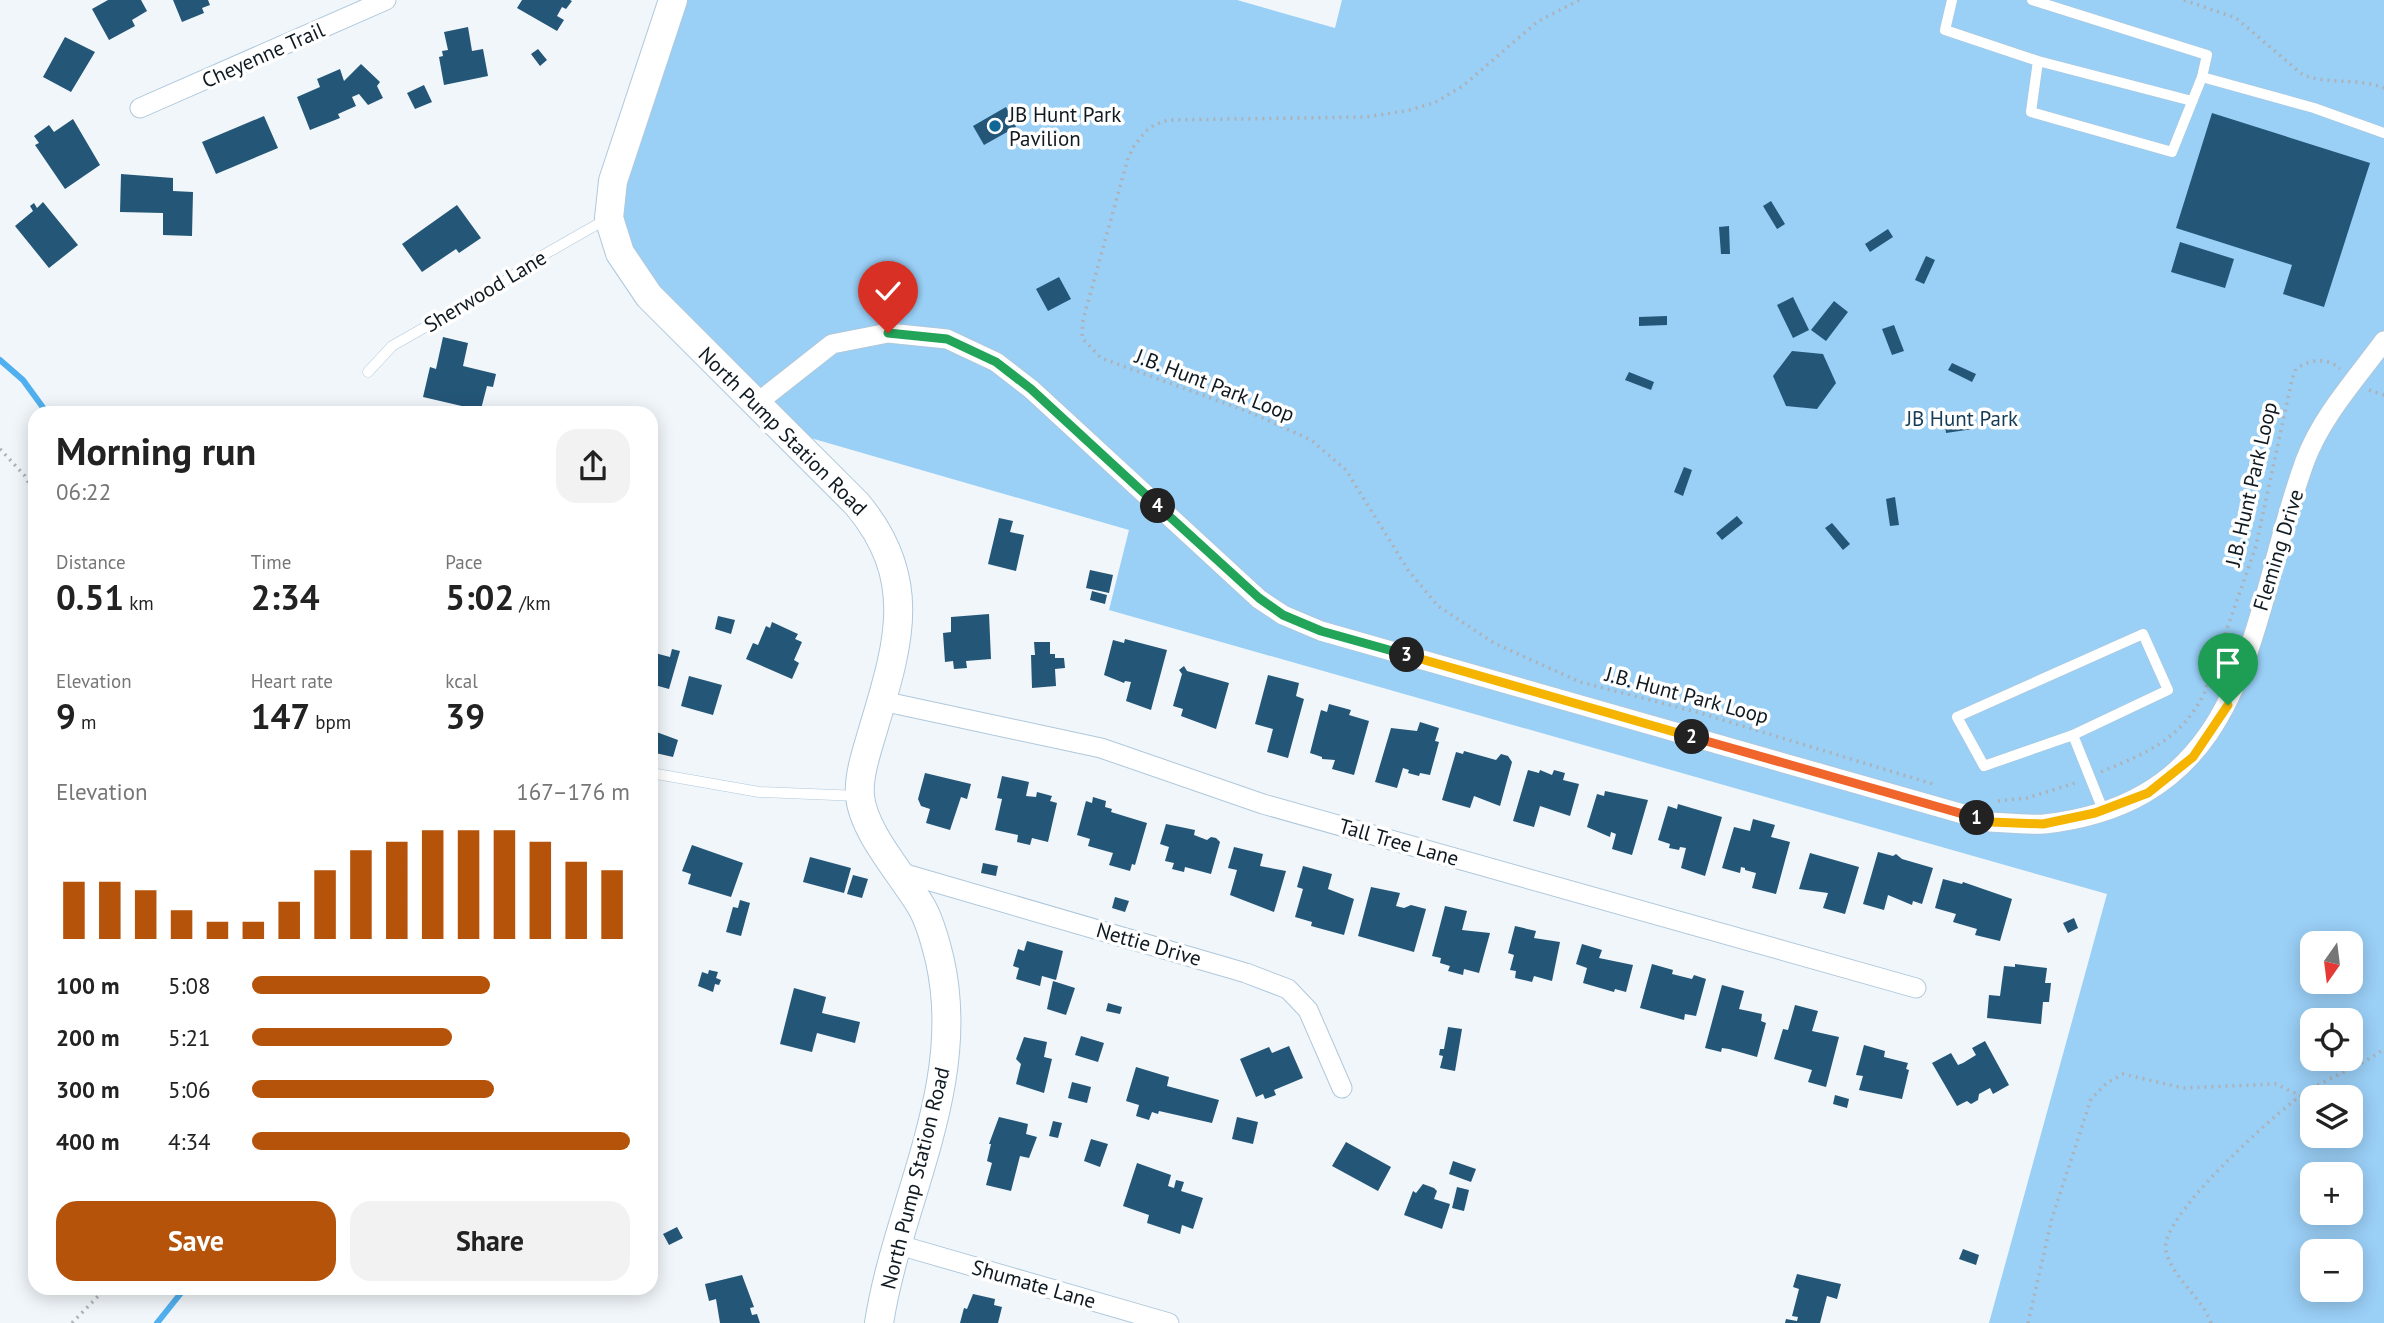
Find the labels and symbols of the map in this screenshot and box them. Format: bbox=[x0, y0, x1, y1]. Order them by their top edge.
street label: Cheyenne Trail bbox=[198, 16, 328, 94]
place label: JB Hunt Park Pavilion bbox=[1008, 101, 1121, 152]
marker: JB Hunt Park Pavilion bbox=[987, 118, 1003, 134]
street label: Sherwood Lane bbox=[419, 244, 551, 338]
pin bbox=[858, 261, 918, 333]
street label: North Pump Station Road bbox=[693, 341, 873, 521]
street label: J.B. Hunt Park Loop bbox=[1131, 342, 1298, 428]
street label: J.B. Hunt Park Loop bbox=[2219, 399, 2283, 570]
park label: JB Hunt Park bbox=[1905, 405, 2018, 432]
street label: Fleming Drive bbox=[2247, 486, 2309, 614]
pin: 4 bbox=[1140, 489, 1176, 524]
pin bbox=[2198, 633, 2258, 705]
pin: 3 bbox=[1390, 638, 1424, 672]
street label: J.B. Hunt Park Loop bbox=[1601, 660, 1772, 730]
pin: 2 bbox=[1674, 720, 1710, 754]
pin: 1 bbox=[1960, 800, 1994, 836]
street label: Tall Tree Lane bbox=[1336, 812, 1462, 872]
street label: Nettie Drive bbox=[1093, 916, 1205, 972]
north arrow bbox=[2300, 931, 2362, 994]
street label: North Pump Station Road bbox=[874, 1064, 956, 1292]
street label: Shumate Lane bbox=[969, 1253, 1099, 1315]

